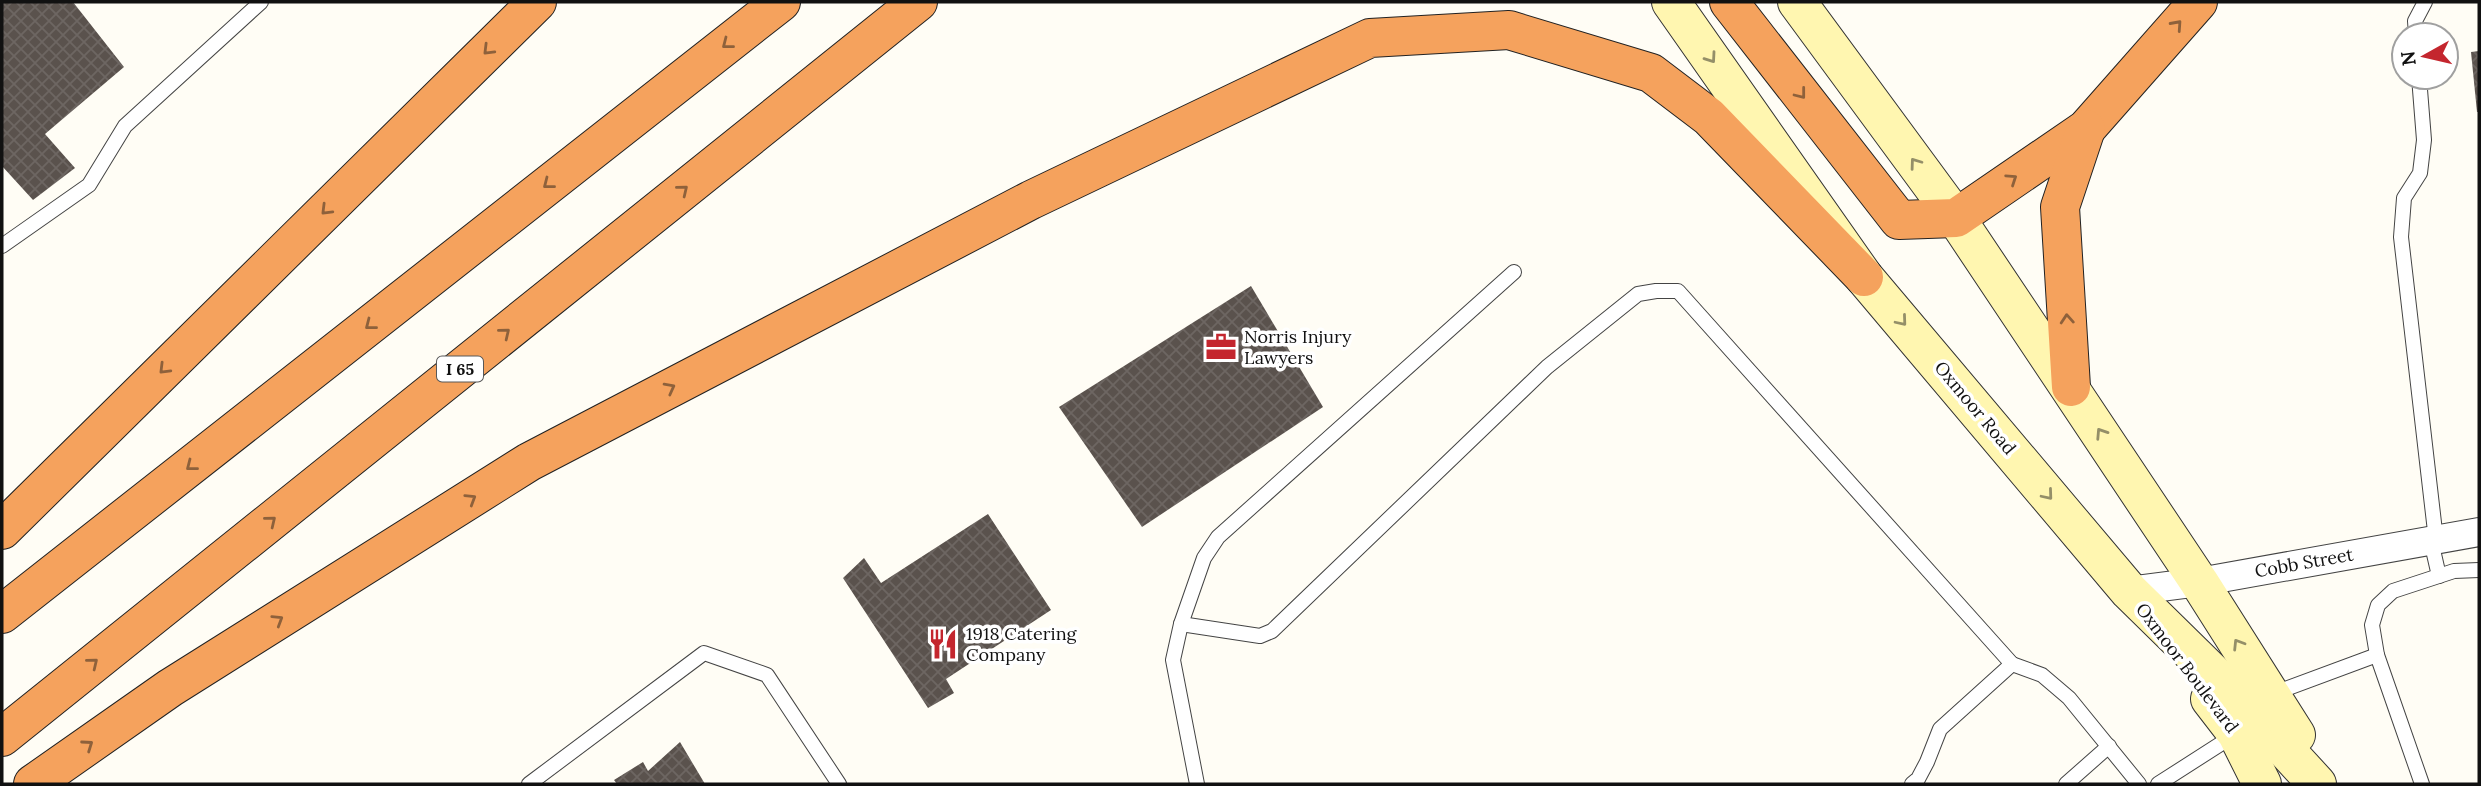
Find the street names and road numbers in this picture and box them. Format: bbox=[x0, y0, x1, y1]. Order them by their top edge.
road number: I 65 bbox=[437, 356, 483, 382]
street label: Oxmoor Road bbox=[1930, 356, 2021, 459]
street label: Cobb Street bbox=[2253, 543, 2355, 583]
street label: Oxmoor Boulevard bbox=[2131, 598, 2244, 738]

